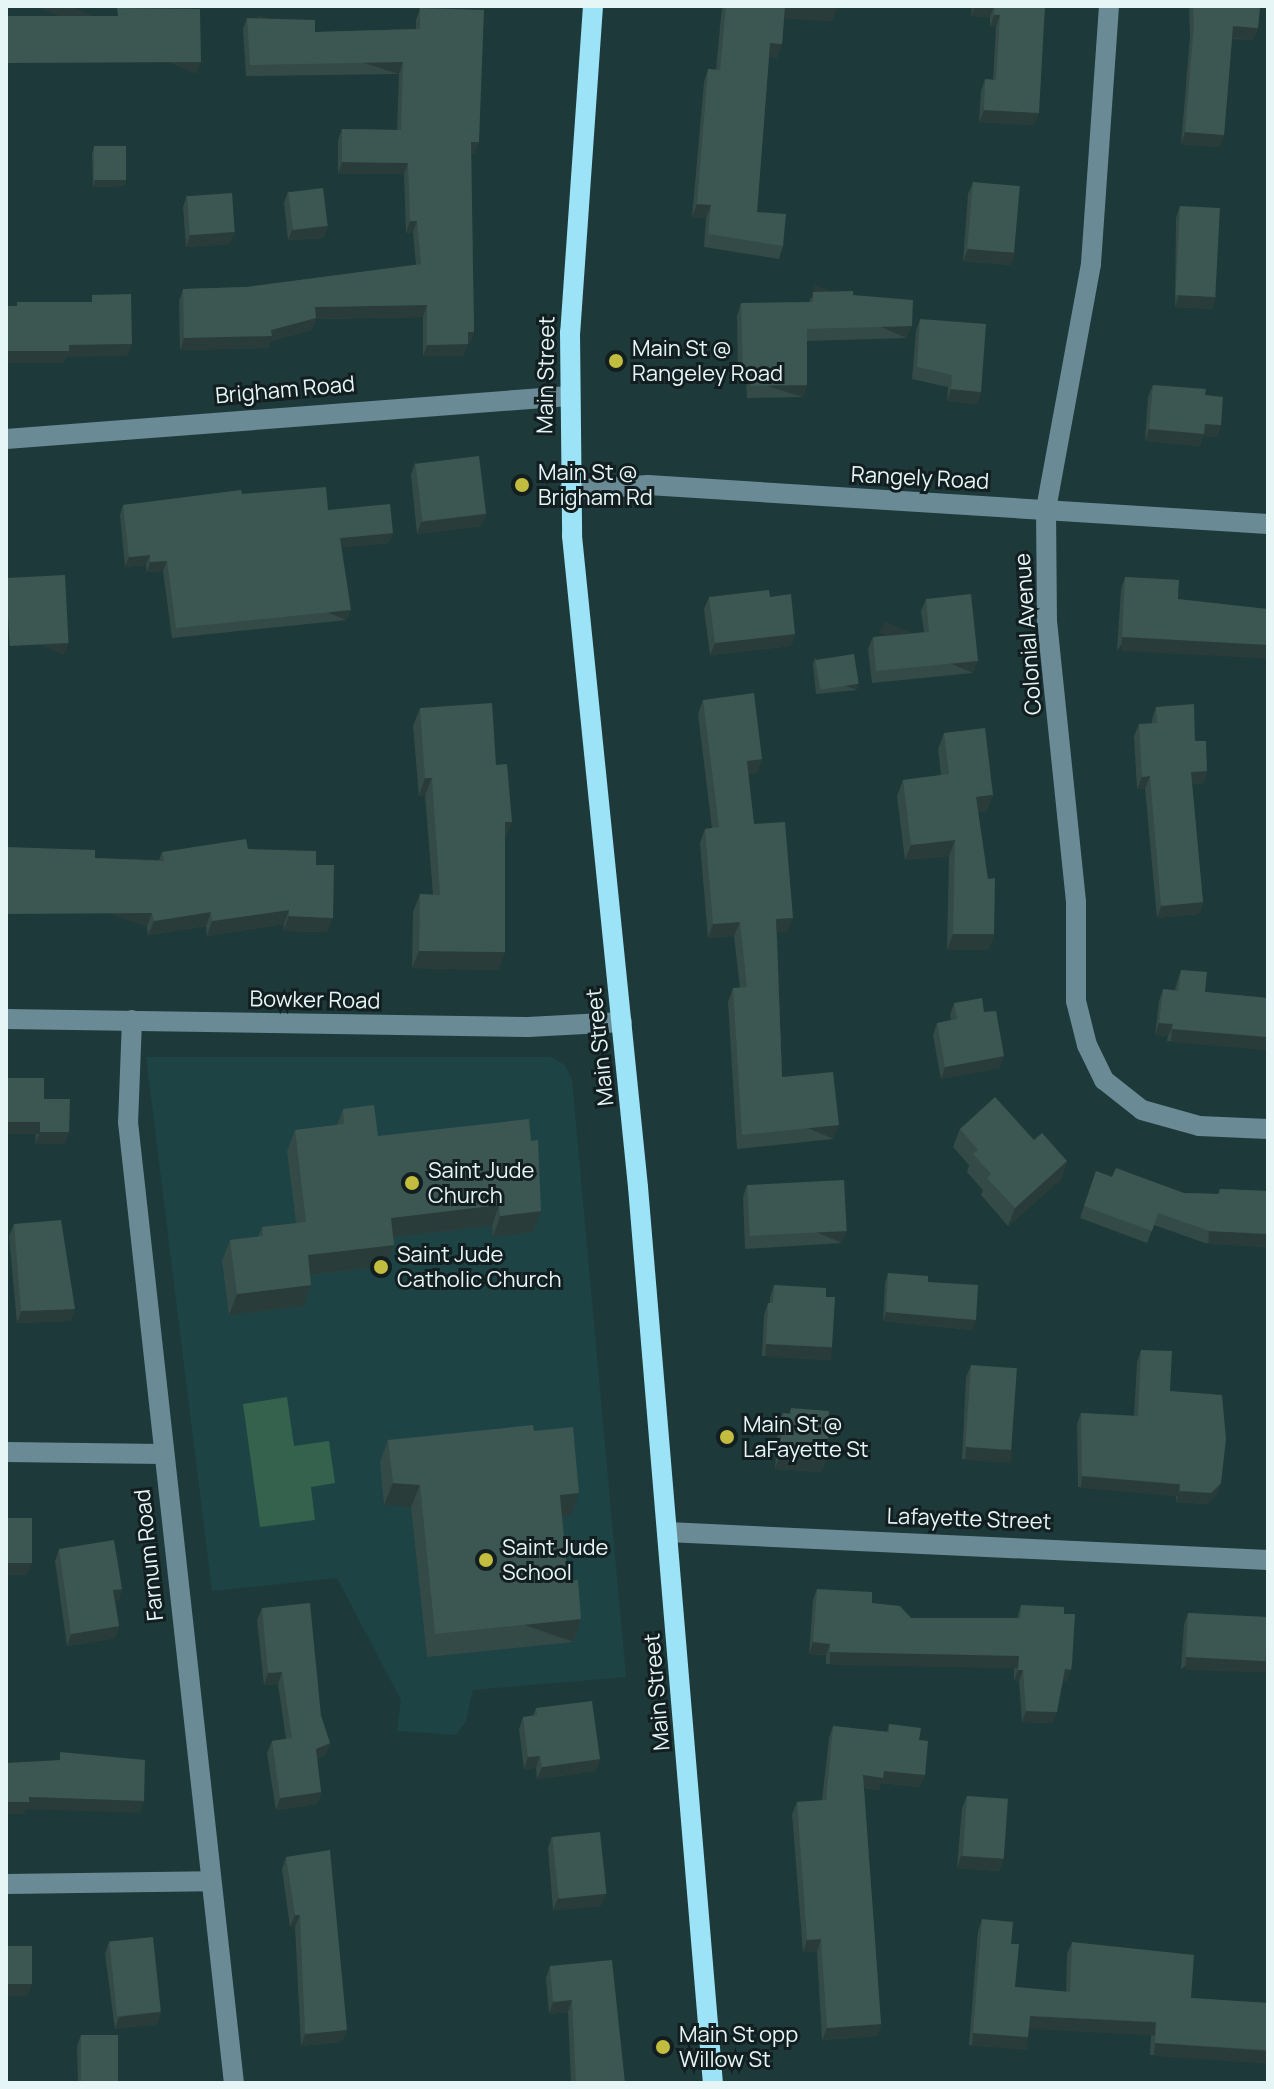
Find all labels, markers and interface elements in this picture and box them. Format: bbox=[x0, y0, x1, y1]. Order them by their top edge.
street label: Main Street bbox=[532, 316, 560, 434]
place label: Main St @ Rangeley Road bbox=[632, 335, 783, 386]
marker: Main St @ Rangeley Road bbox=[607, 352, 625, 370]
street label: Brigham Road bbox=[214, 371, 356, 409]
place label: Main St @ Brigham Rd bbox=[538, 459, 653, 510]
street label: Rangely Road bbox=[850, 461, 990, 495]
marker: Main St @ Brigham Rd bbox=[513, 476, 531, 494]
street label: Colonial Avenue bbox=[1009, 552, 1047, 716]
street label: Bowker Road bbox=[249, 986, 381, 1014]
street label: Main Street bbox=[581, 987, 619, 1107]
place label: Saint Jude Church bbox=[428, 1157, 534, 1208]
marker: Saint Jude Church bbox=[403, 1174, 421, 1192]
place label: Saint Jude Catholic Church bbox=[397, 1241, 562, 1292]
marker: Saint Jude Catholic Church bbox=[372, 1258, 390, 1276]
place label: Main St @ LaFayette St bbox=[743, 1411, 869, 1462]
marker: Main St @ LaFayette St bbox=[718, 1428, 736, 1446]
street label: Farnum Road bbox=[129, 1488, 169, 1622]
street label: Lafayette Street bbox=[886, 1503, 1052, 1535]
place label: Saint Jude School bbox=[502, 1534, 608, 1586]
marker: Saint Jude School bbox=[477, 1551, 495, 1569]
street label: Main Street bbox=[639, 1632, 675, 1752]
place label: Main St opp Willow St bbox=[679, 2021, 798, 2072]
marker: Main St opp Willow St bbox=[654, 2038, 672, 2056]

